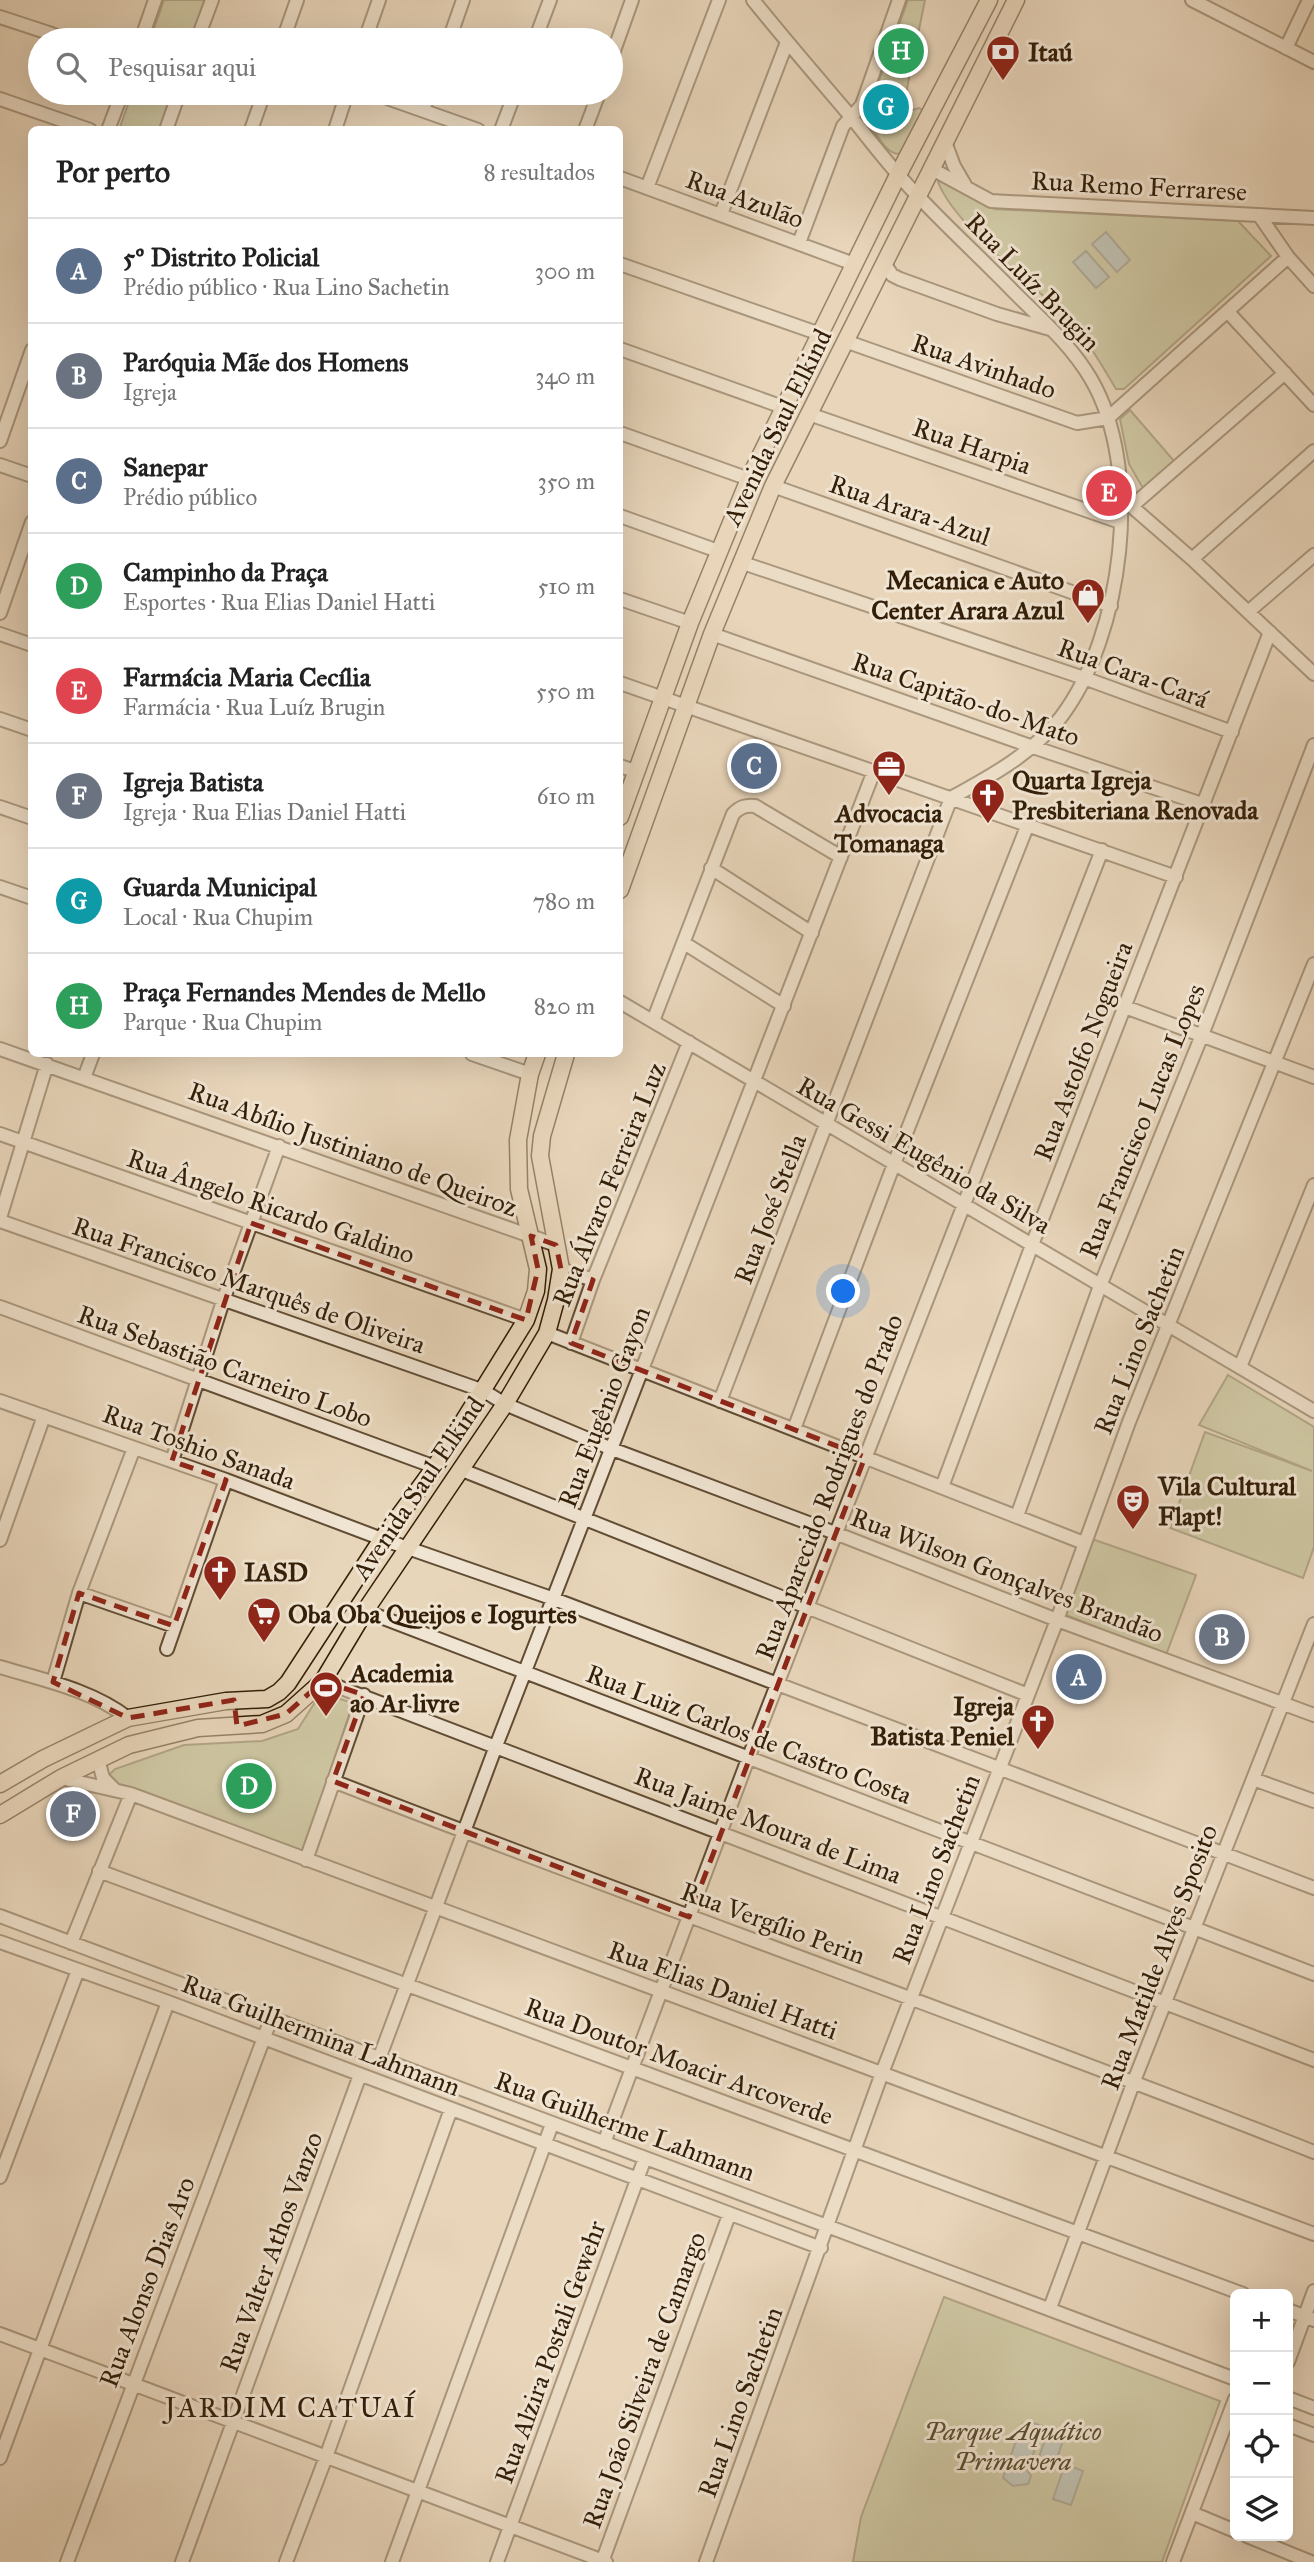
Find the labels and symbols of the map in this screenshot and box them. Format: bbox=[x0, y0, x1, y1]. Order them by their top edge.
pin: H bbox=[878, 25, 924, 77]
bank icon: Itaú bbox=[984, 33, 1022, 82]
place label: Itaú bbox=[1028, 36, 1073, 68]
pin: G bbox=[863, 81, 909, 133]
street label: Rua Azulão bbox=[682, 163, 808, 235]
street label: Rua Remo Ferrarese bbox=[1030, 164, 1248, 208]
street label: Rua Luíz Brugin bbox=[959, 206, 1107, 358]
street label: Avenida Saul Elkind bbox=[715, 324, 838, 531]
street label: Rua Avinhado bbox=[908, 326, 1060, 406]
street label: Rua Harpia bbox=[909, 411, 1035, 481]
street label: Rua Arara-Azul bbox=[825, 467, 995, 553]
pin: E bbox=[1086, 467, 1132, 519]
place label: Mecanica e Auto Center Arara Azul bbox=[871, 564, 1065, 626]
shop icon: Mecanica e Auto Center Arara Azul bbox=[1069, 576, 1107, 625]
street label: Rua Cara-Cará bbox=[1053, 631, 1213, 715]
street label: Rua Capitão-do-Mato bbox=[848, 645, 1084, 753]
pin: C bbox=[731, 740, 777, 792]
office icon: Advocacia Tomanaga bbox=[870, 748, 908, 797]
place label: Quarta Igreja Presbiteriana Renovada bbox=[1012, 764, 1259, 826]
church icon: Quarta Igreja Presbiteriana Renovada bbox=[969, 776, 1007, 825]
place label: Advocacia Tomanaga bbox=[833, 797, 945, 860]
street label: Rua Astolfo Nogueira bbox=[1026, 937, 1140, 1165]
street label: Rua Francisco Lucas Lopes bbox=[1072, 979, 1212, 1263]
street label: Rua Álvaro Ferreira Luz bbox=[545, 1057, 673, 1311]
street label: Rua Gessi Eugênio da Silva bbox=[792, 1069, 1056, 1241]
street label: Rua Abílio Justiniano de Queiroz bbox=[184, 1074, 522, 1224]
street label: Rua José Stella bbox=[727, 1130, 813, 1288]
street label: Rua Ângelo Ricardo Galdino bbox=[123, 1142, 419, 1270]
street label: Rua Francisco Marquês de Oliveira bbox=[68, 1210, 430, 1360]
street label: Rua Lino Sachetin bbox=[1087, 1241, 1191, 1439]
your location bbox=[826, 1274, 860, 1308]
street label: Rua Sebastião Carneiro Lobo bbox=[73, 1298, 377, 1434]
street label: Rua Eugênio Gayon bbox=[551, 1302, 657, 1512]
street label: Rua Aparecido Rodrigues do Prado bbox=[748, 1310, 910, 1664]
street label: Avenida Saul Elkind bbox=[344, 1390, 491, 1587]
street label: Rua Toshio Sanada bbox=[98, 1397, 300, 1497]
place label: Vila Cultural Flapt! bbox=[1157, 1470, 1297, 1532]
theatre icon: Vila Cultural Flapt! bbox=[1114, 1482, 1152, 1531]
street label: Rua Wilson Gonçalves Brandão bbox=[846, 1501, 1168, 1649]
church icon: IASD bbox=[201, 1553, 239, 1602]
place label: IASD bbox=[244, 1556, 308, 1588]
supermarket icon: Oba Oba Queijos e Iogurtes bbox=[245, 1595, 283, 1644]
place label: Oba Oba Queijos e Iogurtes bbox=[288, 1598, 577, 1631]
pin: B bbox=[1199, 1611, 1245, 1663]
pin: A bbox=[1056, 1651, 1102, 1703]
place label: Academia ao Ar livre bbox=[348, 1657, 460, 1719]
street label: Rua Luiz Carlos de Castro Costa bbox=[582, 1657, 916, 1811]
sports icon: Academia ao Ar livre bbox=[307, 1669, 345, 1718]
place label: Igreja Batista Peniel bbox=[870, 1690, 1015, 1752]
church icon: Igreja Batista Peniel bbox=[1019, 1702, 1057, 1751]
street label: Rua Jaime Moura de Lima bbox=[630, 1759, 906, 1891]
pin: D bbox=[226, 1760, 272, 1812]
street label: Rua Lino Sachetin bbox=[885, 1770, 987, 1968]
pin: F bbox=[50, 1788, 96, 1840]
street label: Rua Matilde Alves Sposito bbox=[1094, 1820, 1224, 2094]
street label: Rua Vergílio Perin bbox=[677, 1875, 869, 1971]
street label: Rua Elias Daniel Hatti bbox=[604, 1934, 842, 2046]
street label: Rua Guilhermina Lahmann bbox=[177, 1967, 465, 2103]
street label: Rua Doutor Moacir Arcoverde bbox=[520, 1990, 838, 2132]
street label: Rua Guilherme Lahmann bbox=[491, 2064, 759, 2188]
street label: Rua Valter Athos Vanzo bbox=[213, 2127, 329, 2377]
street label: Rua Alonso Dias Aro bbox=[92, 2172, 202, 2392]
street label: Rua Alzira Postali Gewehr bbox=[488, 2216, 613, 2488]
street label: Rua João Silveira de Camargo bbox=[575, 2227, 713, 2533]
street label: Rua Lino Sachetin bbox=[691, 2302, 789, 2502]
district label: JARDIM CATUAÍ bbox=[162, 2390, 417, 2425]
park label: Parque Aquático Primavera bbox=[924, 2415, 1102, 2477]

